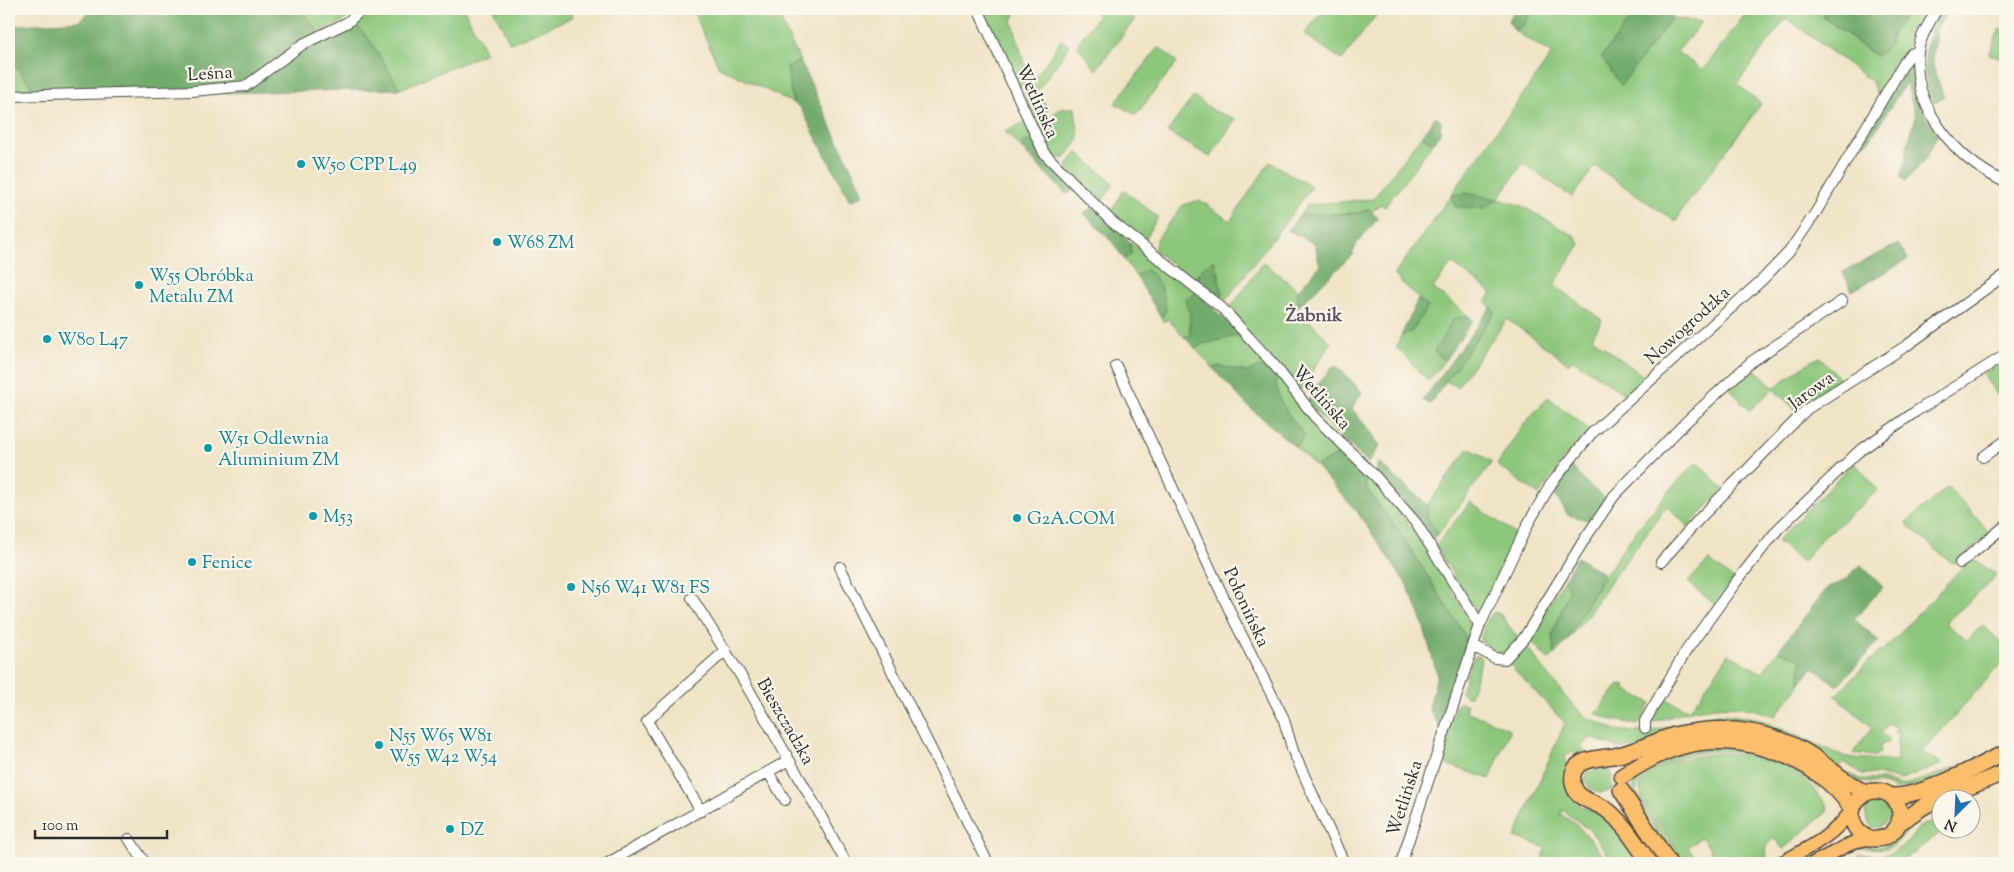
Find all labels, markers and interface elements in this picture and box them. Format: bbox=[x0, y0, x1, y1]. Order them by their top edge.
street label: Leśna bbox=[187, 60, 234, 90]
street label: Wetlińska bbox=[1008, 61, 1064, 143]
place label: W50 CPP L49 bbox=[311, 153, 417, 179]
marker: W50 CPP L49 bbox=[295, 158, 307, 170]
place label: W68 ZM bbox=[507, 231, 575, 257]
marker: W68 ZM bbox=[491, 236, 503, 248]
place label: W55 Obróbka Metalu ZM bbox=[149, 264, 254, 311]
marker: W55 Obróbka Metalu ZM bbox=[133, 279, 145, 291]
street label: Nowogrodzka bbox=[1640, 281, 1737, 372]
district label: Żabnik bbox=[1286, 303, 1343, 330]
place label: W80 L47 bbox=[57, 328, 128, 354]
marker: W80 L47 bbox=[41, 333, 53, 345]
street label: Wetlińska bbox=[1285, 360, 1356, 437]
street label: Jarowa bbox=[1783, 366, 1840, 418]
place label: W51 Odlewnia Aluminium ZM bbox=[218, 427, 340, 474]
marker: W51 Odlewnia Aluminium ZM bbox=[202, 442, 214, 454]
place label: M53 bbox=[323, 505, 353, 531]
place label: G2A.COM bbox=[1027, 507, 1115, 533]
marker: M53 bbox=[307, 510, 319, 522]
marker: G2A.COM bbox=[1011, 512, 1023, 524]
place label: Fenice bbox=[202, 551, 252, 577]
marker: Fenice bbox=[186, 556, 198, 568]
street label: Połonińska bbox=[1215, 564, 1275, 652]
place label: N56 W41 W81 FS bbox=[581, 576, 710, 602]
marker: N56 W41 W81 FS bbox=[565, 581, 577, 593]
street label: Bieszczadzka bbox=[749, 674, 820, 770]
place label: N55 W65 W81 W55 W42 W54 bbox=[389, 724, 497, 771]
marker: N55 W65 W81 W55 W42 W54 bbox=[373, 739, 385, 751]
street label: Wetlińska bbox=[1381, 757, 1430, 840]
north arrow bbox=[1932, 790, 1982, 840]
scale bar bbox=[35, 807, 168, 839]
text: N bbox=[1942, 813, 1961, 835]
text: 100 m bbox=[42, 816, 79, 837]
place label: DZ bbox=[460, 818, 484, 844]
marker: DZ bbox=[444, 823, 456, 835]

